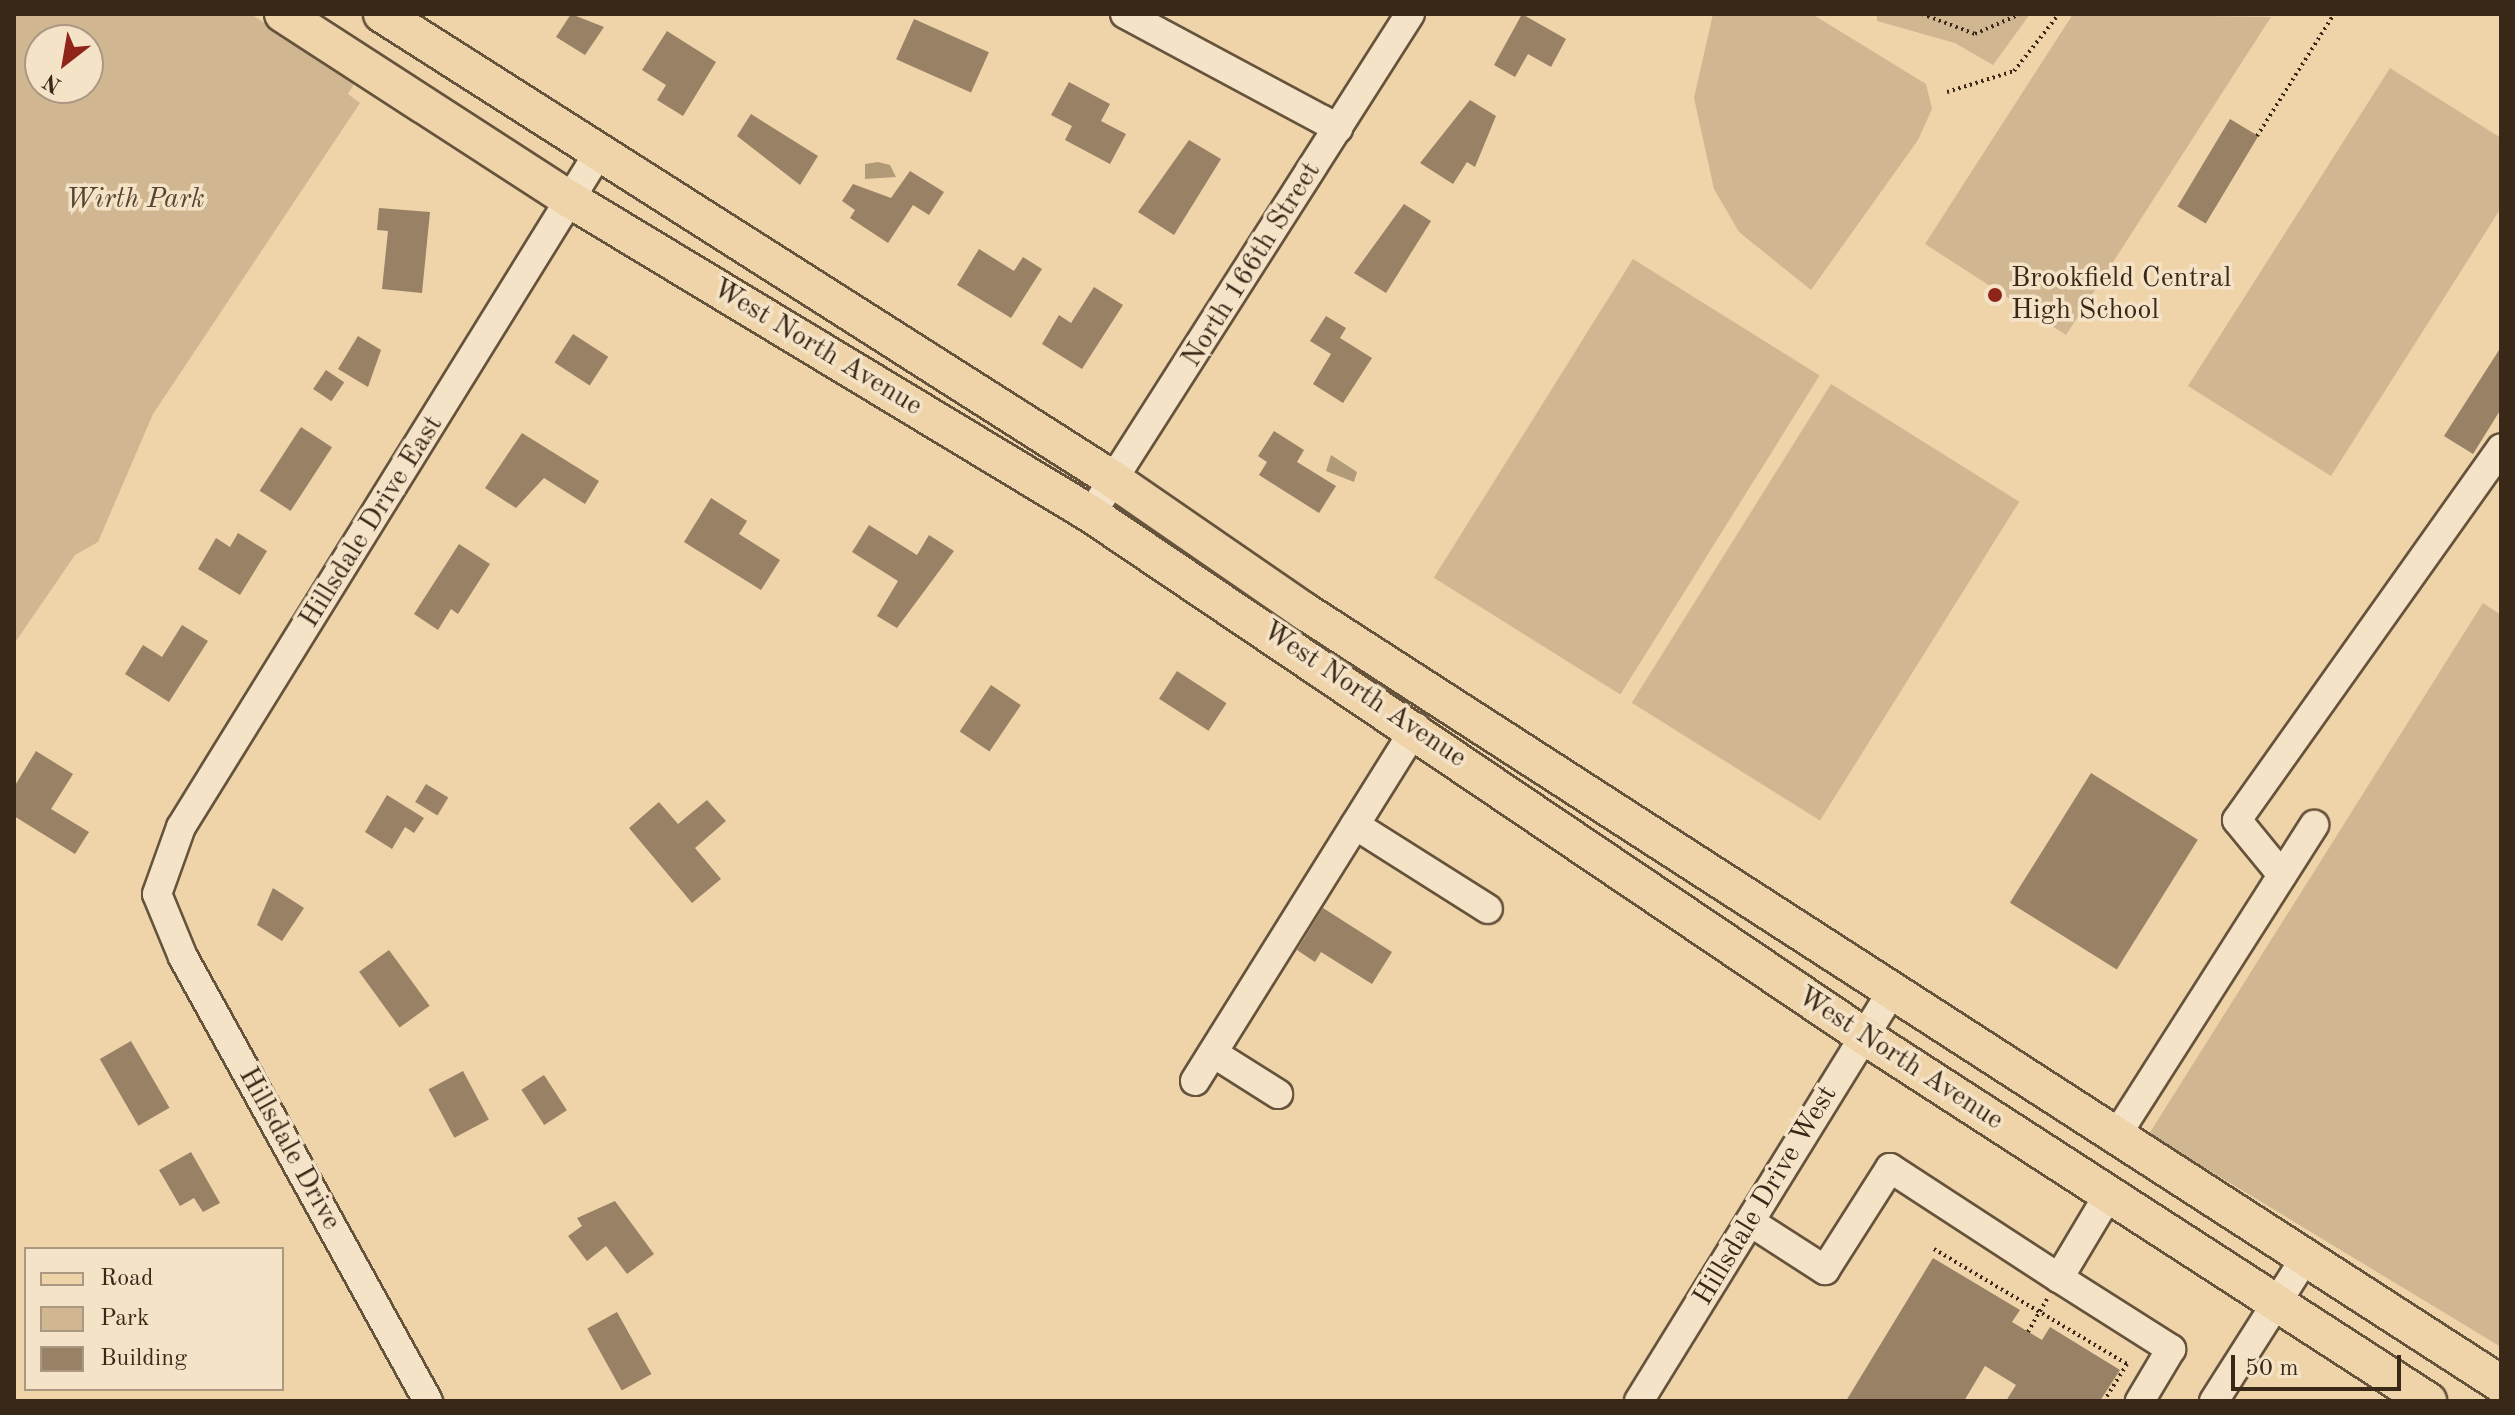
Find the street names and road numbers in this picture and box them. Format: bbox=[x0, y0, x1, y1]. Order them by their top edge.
street label: North 166th Street bbox=[1175, 156, 1329, 374]
street label: West North Avenue bbox=[706, 272, 928, 424]
street label: Hillsdale Drive East bbox=[293, 410, 451, 634]
street label: West North Avenue bbox=[1256, 614, 1472, 776]
street label: West North Avenue bbox=[1791, 980, 2009, 1138]
street label: Hillsdale Drive bbox=[230, 1062, 348, 1236]
street label: Hillsdale Drive West bbox=[1687, 1080, 1845, 1312]

